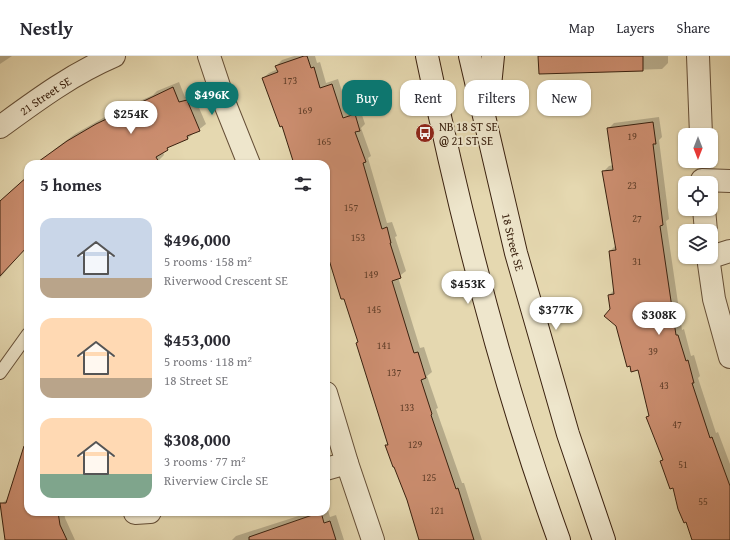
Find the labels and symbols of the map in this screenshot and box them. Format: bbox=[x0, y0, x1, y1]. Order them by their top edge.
street label: 21 Street SE bbox=[16, 72, 74, 119]
house number: 173 bbox=[283, 73, 297, 88]
pin: $496K bbox=[184, 82, 240, 116]
pin: $254K bbox=[103, 101, 159, 135]
house number: 169 bbox=[298, 103, 312, 118]
place label: NB 18 ST SE @ 21 ST SE bbox=[439, 118, 498, 149]
bus stop icon: NB 18 ST SE @ 21 ST SE bbox=[414, 122, 436, 144]
north arrow bbox=[678, 128, 718, 168]
house number: 19 bbox=[627, 129, 637, 144]
house number: 165 bbox=[317, 134, 331, 149]
house number: 23 bbox=[627, 178, 637, 193]
house number: 157 bbox=[344, 200, 358, 215]
street label: 18 Street SE bbox=[498, 211, 529, 273]
house number: 27 bbox=[632, 211, 642, 226]
house number: 153 bbox=[351, 230, 365, 245]
house number: 31 bbox=[632, 254, 642, 269]
house number: 149 bbox=[364, 267, 378, 282]
pin: $453K bbox=[440, 271, 496, 305]
pin: $377K bbox=[528, 297, 584, 331]
house number: 145 bbox=[367, 302, 381, 317]
pin: $308K bbox=[631, 302, 687, 336]
house number: 141 bbox=[377, 338, 391, 353]
house number: 39 bbox=[648, 344, 658, 359]
house number: 137 bbox=[387, 365, 401, 380]
house number: 43 bbox=[659, 378, 669, 393]
house number: 133 bbox=[400, 400, 414, 415]
house number: 47 bbox=[672, 417, 682, 432]
house number: 129 bbox=[408, 437, 422, 452]
house number: 51 bbox=[678, 457, 688, 472]
house number: 125 bbox=[422, 470, 436, 485]
house number: 55 bbox=[698, 494, 708, 509]
house number: 121 bbox=[430, 503, 444, 518]

